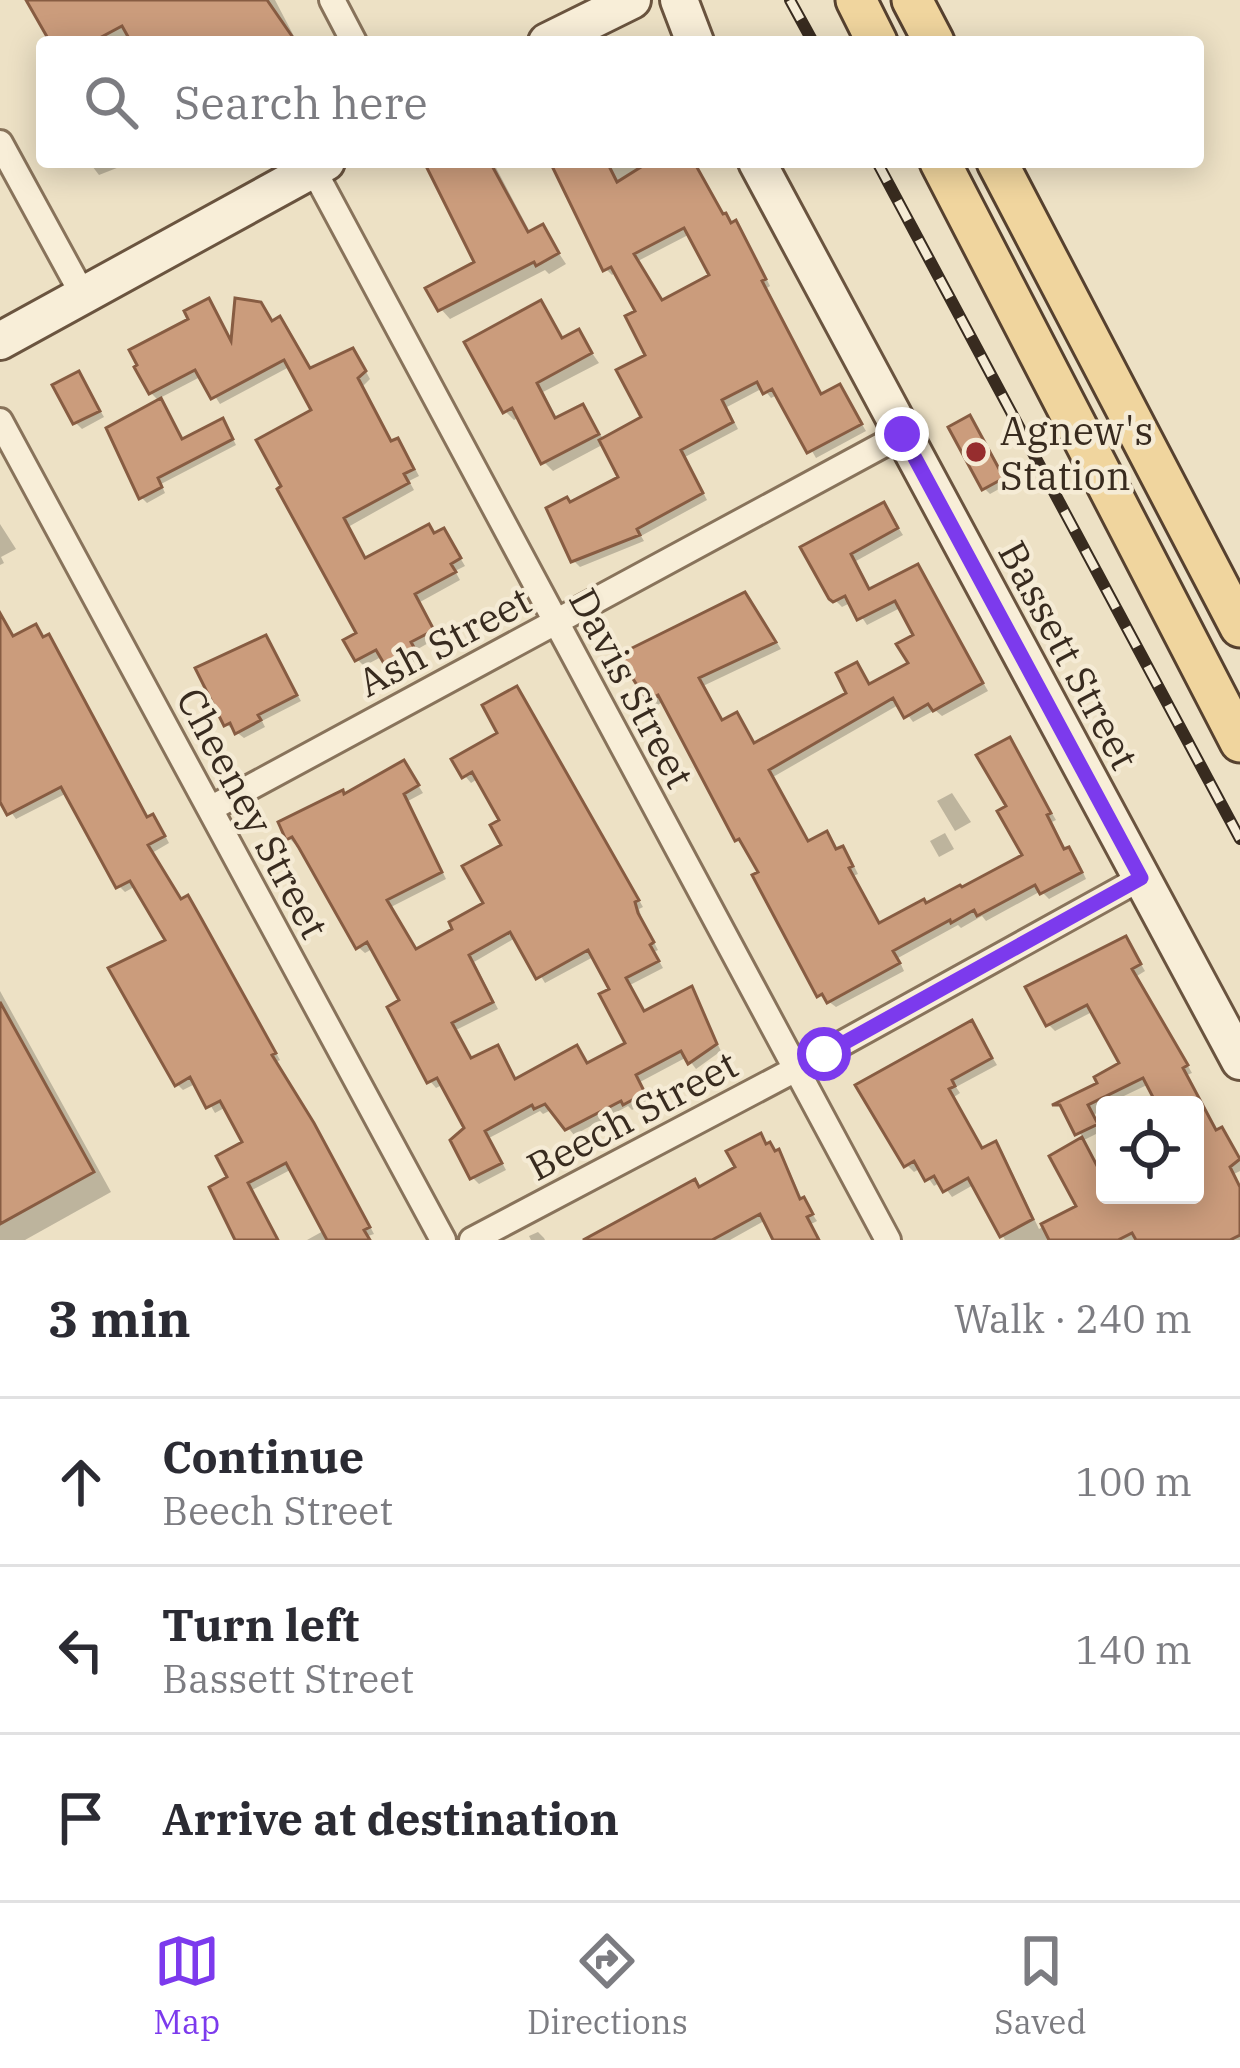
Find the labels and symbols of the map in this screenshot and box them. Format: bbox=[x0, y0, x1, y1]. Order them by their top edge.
place label: Agnew's Station bbox=[1000, 405, 1153, 501]
route end bbox=[875, 407, 929, 461]
marker: Agnew's Station bbox=[963, 439, 989, 465]
street label: Bassett Street bbox=[987, 532, 1151, 778]
street label: Ash Street bbox=[349, 574, 539, 708]
street label: Davis Street bbox=[558, 579, 706, 797]
street label: Cheeney Street bbox=[166, 679, 340, 947]
route start bbox=[797, 1027, 851, 1081]
street label: Beech Street bbox=[518, 1038, 746, 1192]

